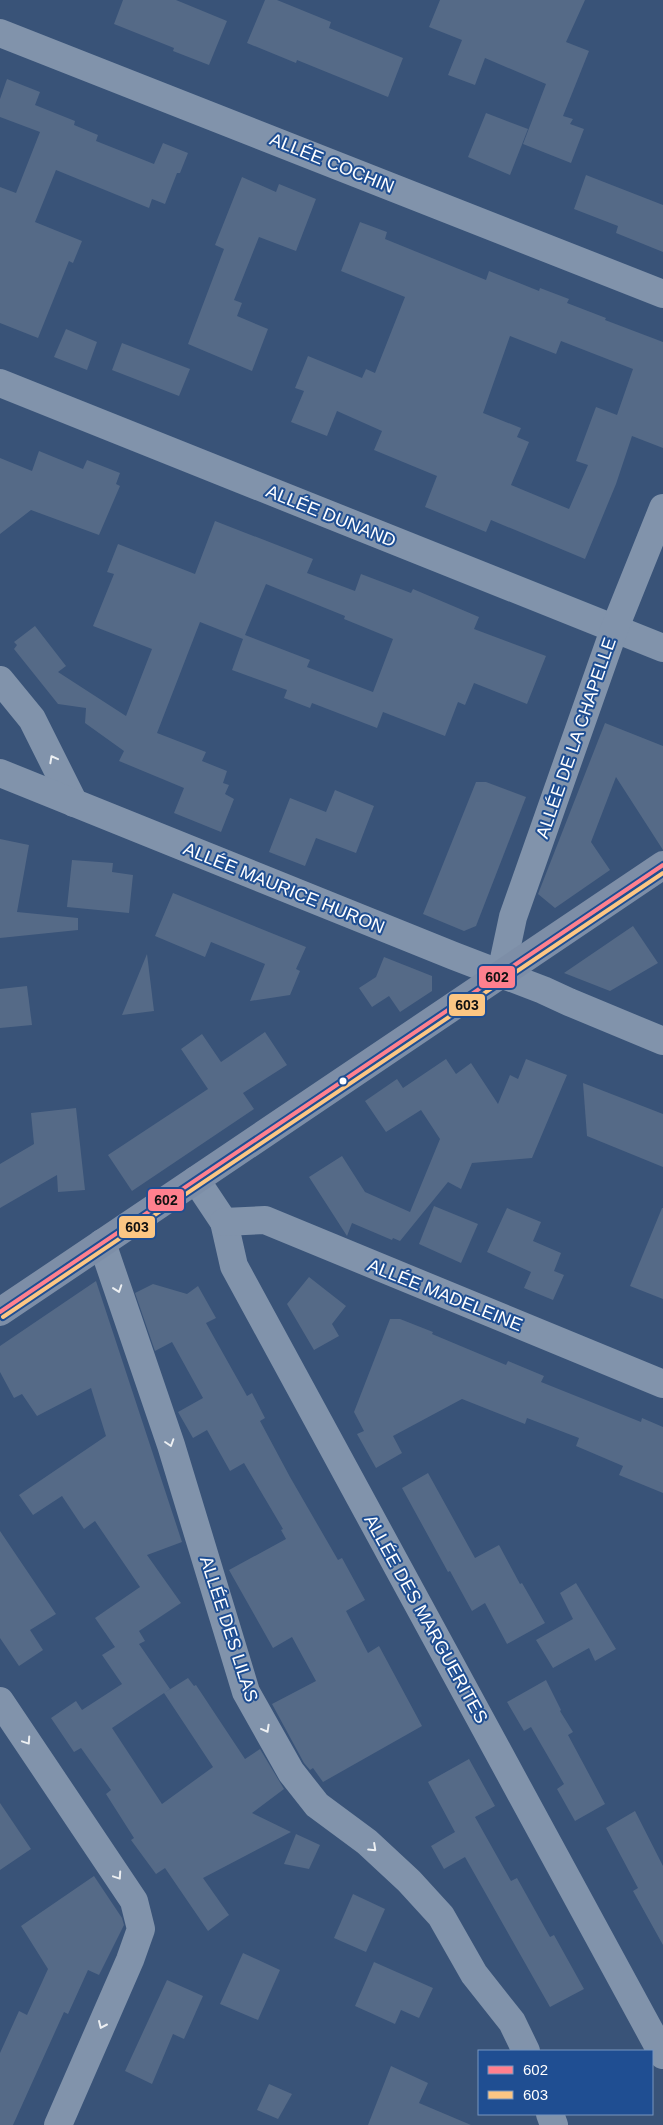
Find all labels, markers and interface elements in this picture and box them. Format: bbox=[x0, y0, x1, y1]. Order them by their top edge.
street label: ALLÉE COCHIN bbox=[267, 129, 397, 197]
street label: ALLÉE DUNAND bbox=[263, 481, 399, 551]
street label: ALLÉE DE LA CHAPELLE bbox=[532, 635, 620, 841]
one-way arrow bbox=[49, 755, 59, 764]
street label: ALLÉE MAURICE HURON bbox=[181, 838, 387, 938]
line badge: 602 bbox=[478, 965, 516, 989]
text: 602 bbox=[485, 969, 509, 985]
line badge: 603 bbox=[448, 993, 486, 1017]
text: 603 bbox=[455, 997, 479, 1013]
unlabelled marker bbox=[338, 1076, 348, 1086]
line badge: 602 bbox=[147, 1188, 185, 1212]
text: 602 bbox=[154, 1192, 178, 1208]
line badge: 603 bbox=[118, 1215, 156, 1239]
text: 603 bbox=[125, 1219, 149, 1235]
street label: ALLÉE MADELEINE bbox=[365, 1255, 525, 1335]
one-way arrow bbox=[112, 1284, 122, 1293]
one-way arrow bbox=[164, 1438, 174, 1446]
street label: ALLÉE DES MARGUERITES bbox=[360, 1511, 492, 1727]
street label: ALLÉE DES LILAS bbox=[196, 1554, 262, 1704]
one-way arrow bbox=[260, 1723, 270, 1732]
one-way arrow bbox=[21, 1735, 30, 1745]
one-way arrow bbox=[367, 1842, 376, 1851]
one-way arrow bbox=[111, 1871, 121, 1880]
one-way arrow bbox=[97, 2020, 108, 2029]
legend bbox=[478, 2050, 653, 2115]
text: 602 bbox=[523, 2061, 548, 2078]
text: 603 bbox=[523, 2086, 548, 2103]

